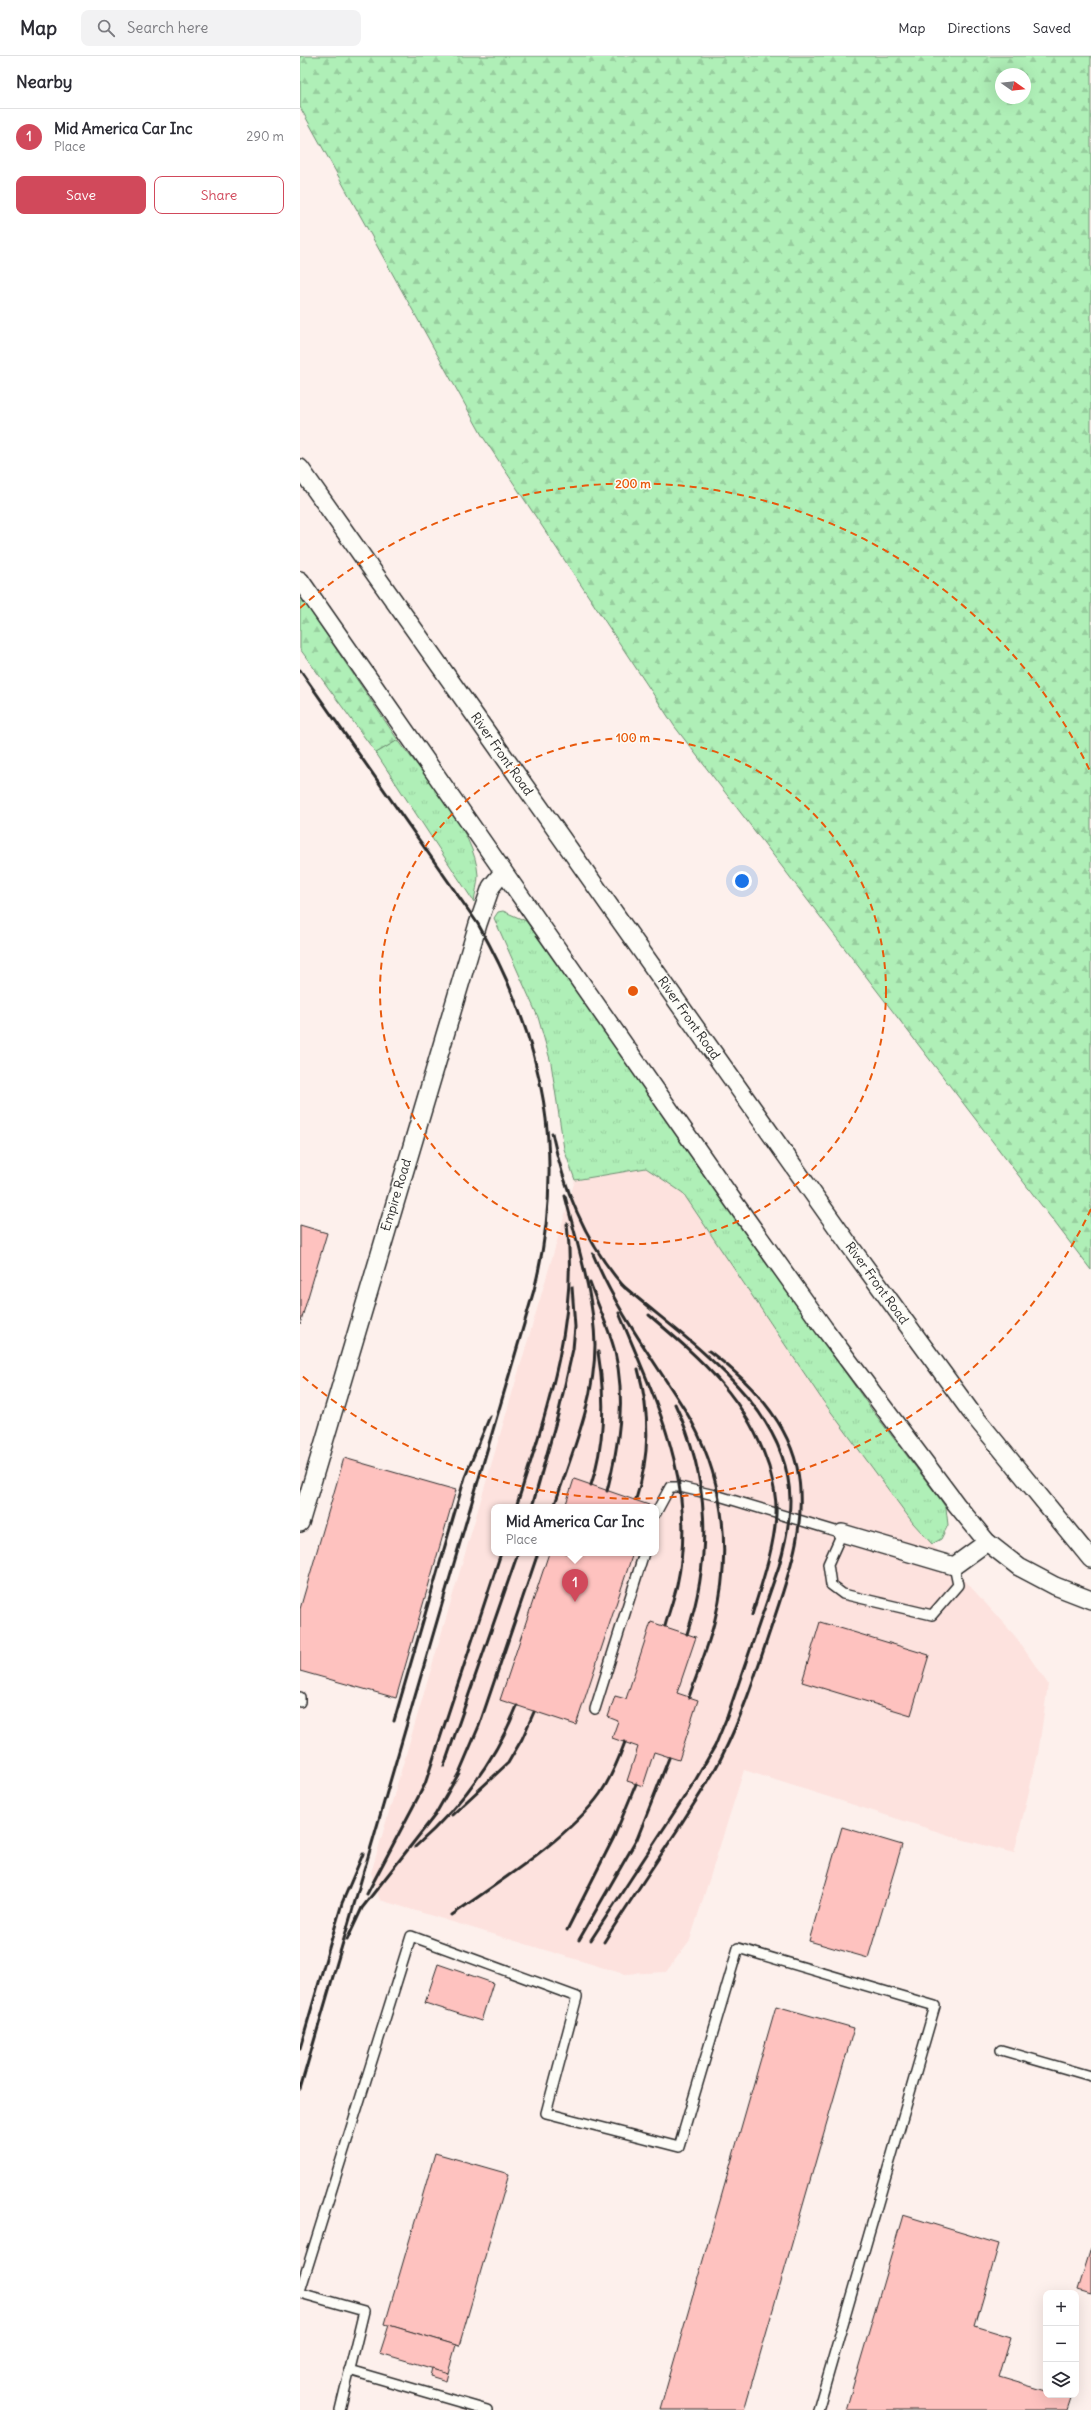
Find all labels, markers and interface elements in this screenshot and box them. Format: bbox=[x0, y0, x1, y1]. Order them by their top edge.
search box bbox=[81, 10, 361, 46]
text: Map bbox=[20, 16, 57, 40]
icon: search bbox=[95, 17, 117, 39]
text: Search here bbox=[127, 18, 208, 37]
text: Map bbox=[898, 19, 925, 37]
text: Directions bbox=[947, 19, 1011, 37]
text: Saved bbox=[1033, 19, 1071, 37]
north arrow bbox=[995, 68, 1031, 104]
text: Nearby bbox=[16, 71, 72, 93]
text: Mid America Car Inc bbox=[54, 119, 193, 138]
text: 1 bbox=[26, 128, 32, 145]
text: 290 m bbox=[246, 128, 284, 145]
text: Place bbox=[54, 138, 85, 155]
button: Save bbox=[16, 176, 146, 214]
button: Share bbox=[154, 176, 284, 214]
text: 200 m bbox=[615, 476, 651, 491]
street label: River Front Road bbox=[467, 709, 537, 799]
text: 100 m bbox=[616, 730, 650, 745]
your location bbox=[732, 871, 752, 891]
street label: River Front Road bbox=[654, 973, 724, 1063]
centre of rings bbox=[626, 984, 640, 998]
street label: Empire Road bbox=[377, 1156, 415, 1233]
street label: River Front Road bbox=[841, 1239, 913, 1328]
popup bbox=[491, 1504, 659, 1556]
text: Mid America Car Inc bbox=[506, 1512, 644, 1531]
text: Place bbox=[506, 1531, 537, 1548]
pin: 1 bbox=[562, 1569, 588, 1602]
map controls bbox=[1043, 2290, 1079, 2398]
button: + bbox=[1043, 2290, 1079, 2326]
button: − bbox=[1043, 2326, 1079, 2362]
button: layers bbox=[1043, 2362, 1079, 2398]

